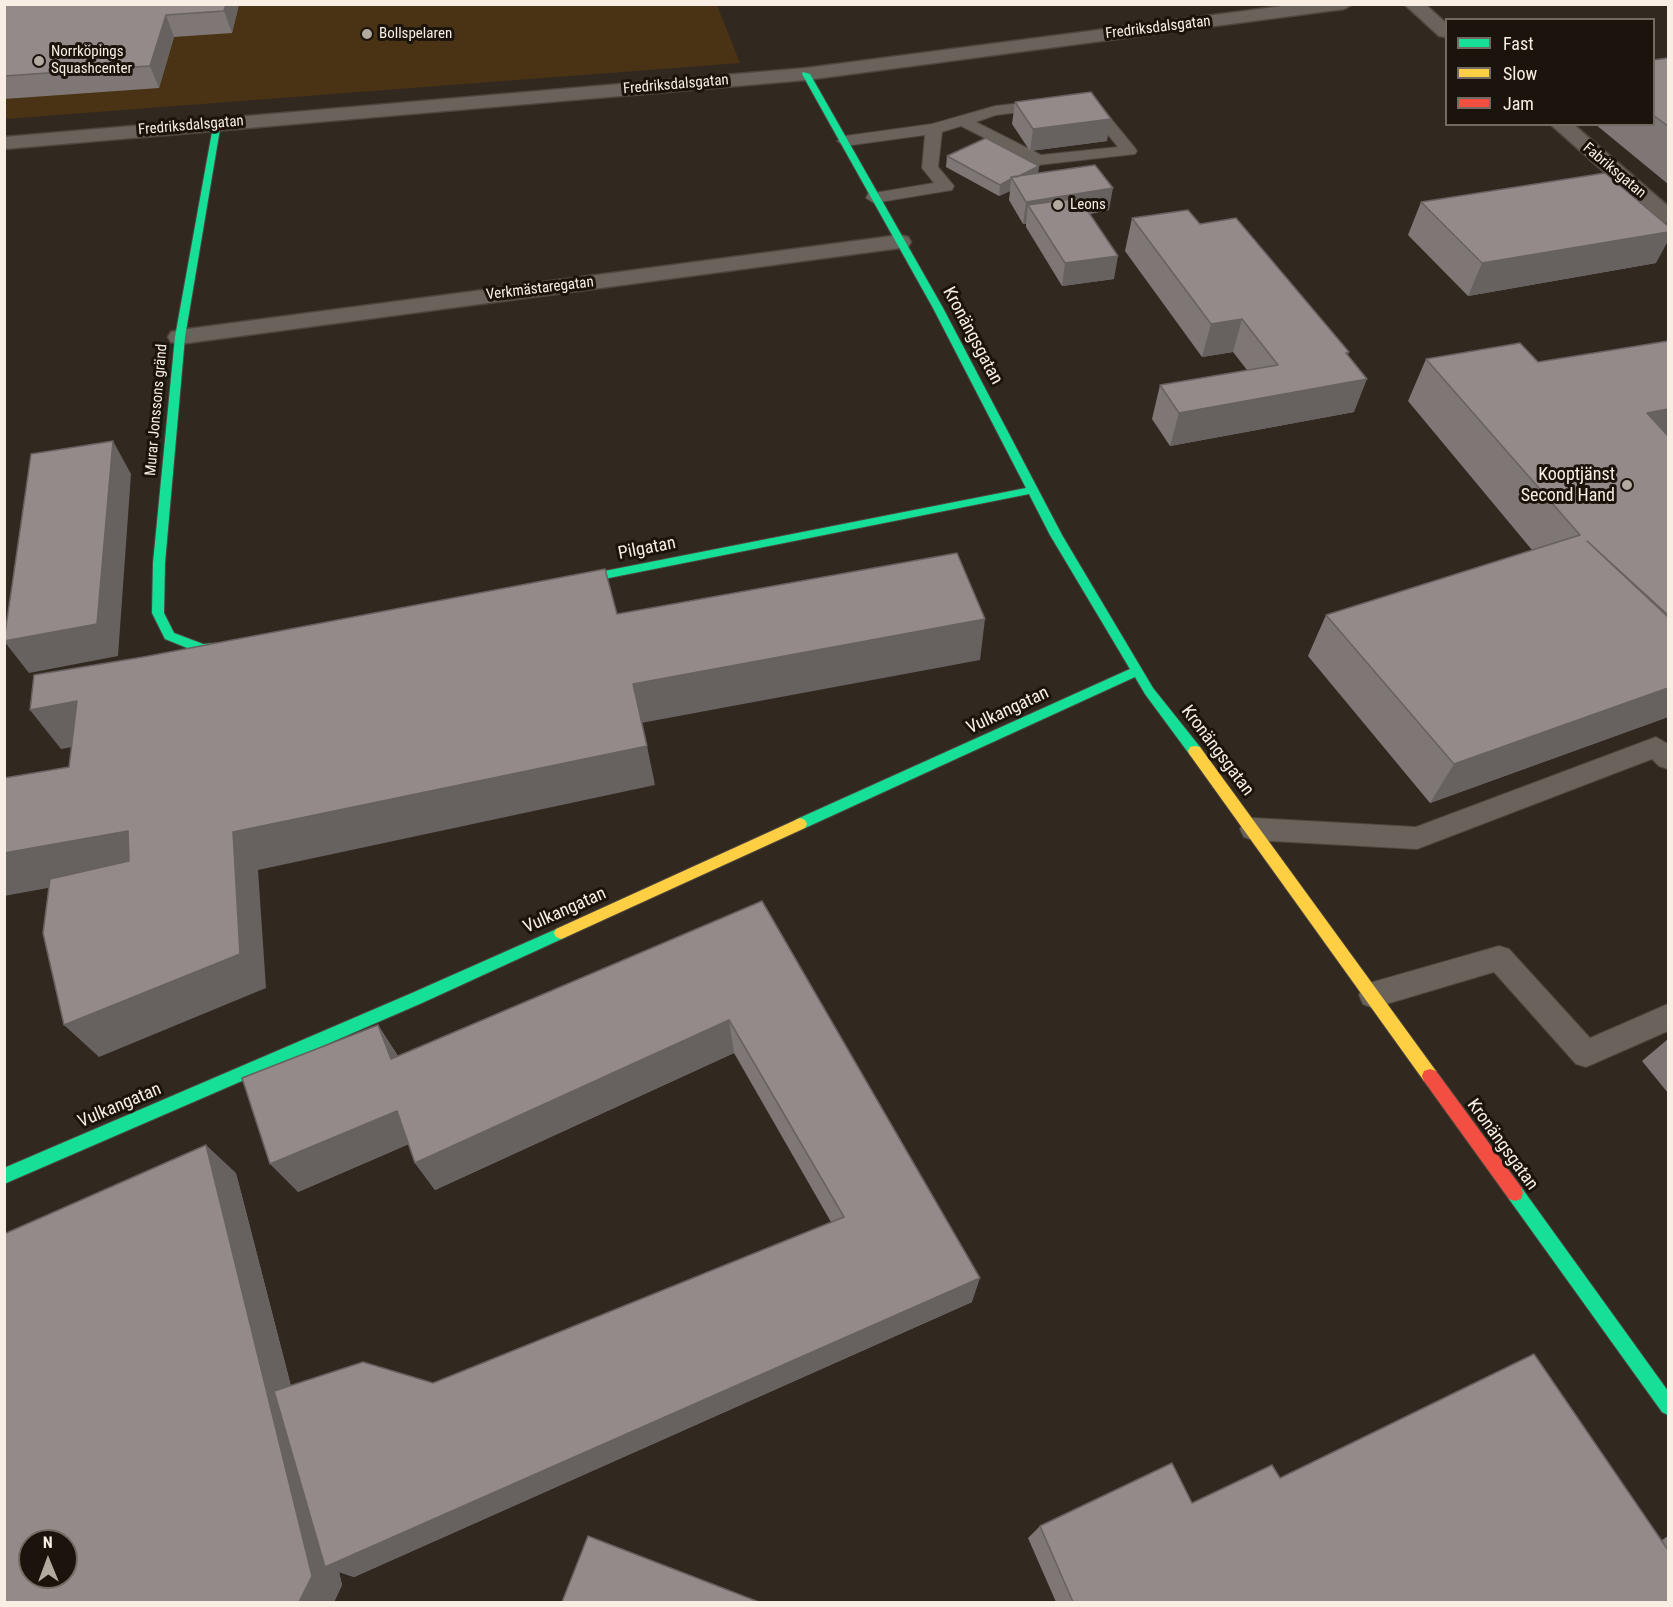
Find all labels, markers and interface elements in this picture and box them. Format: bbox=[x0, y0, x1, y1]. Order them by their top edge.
street label: Fredriksdalsgatan bbox=[1104, 13, 1212, 43]
legend bbox=[1445, 18, 1655, 126]
place label: Bollspelaren bbox=[379, 25, 452, 43]
marker: Bollspelaren bbox=[360, 27, 374, 41]
text: Fast bbox=[1503, 33, 1534, 54]
place label: Norrköpings Squashcenter bbox=[51, 43, 132, 78]
marker: Norrköpings Squashcenter bbox=[32, 54, 46, 68]
text: Slow bbox=[1503, 63, 1537, 84]
street label: Fredriksdalsgatan bbox=[622, 71, 730, 99]
text: Jam bbox=[1503, 93, 1534, 114]
street label: Fredriksdalsgatan bbox=[137, 112, 245, 140]
street label: Fabriksgatan bbox=[1579, 139, 1649, 203]
place label: Leons bbox=[1070, 196, 1106, 214]
marker: Leons bbox=[1051, 198, 1065, 212]
street label: Verkmästaregatan bbox=[485, 273, 595, 305]
street label: Kronängsgatan bbox=[937, 283, 1007, 389]
street label: Murar Jonssons gränd bbox=[142, 343, 172, 477]
place label: Kooptjänst Second Hand bbox=[1521, 464, 1615, 506]
marker: Kooptjänst Second Hand bbox=[1620, 478, 1634, 492]
street label: Pilgatan bbox=[616, 533, 678, 565]
street label: Vulkangatan bbox=[963, 683, 1053, 739]
street label: Kronängsgatan bbox=[1176, 702, 1258, 800]
street label: Vulkangatan bbox=[520, 883, 610, 939]
street label: Vulkangatan bbox=[75, 1079, 165, 1133]
street label: Kronängsgatan bbox=[1462, 1095, 1542, 1195]
north arrow bbox=[18, 1529, 78, 1589]
text: N bbox=[43, 1533, 53, 1552]

